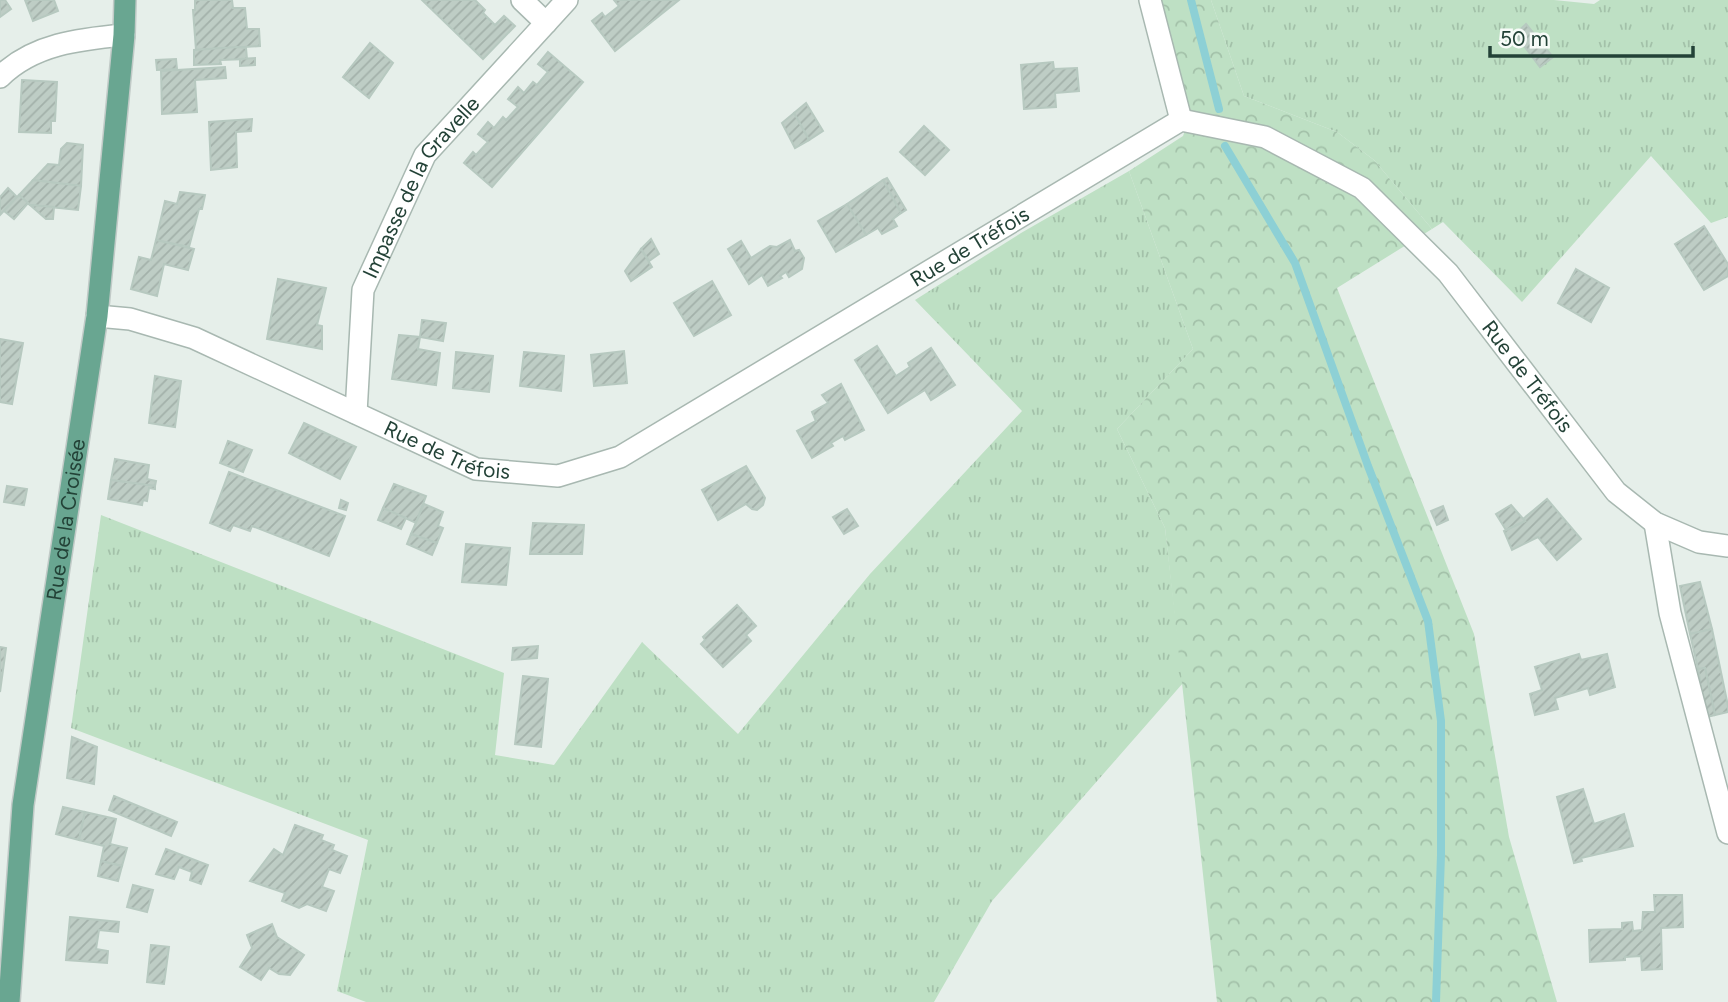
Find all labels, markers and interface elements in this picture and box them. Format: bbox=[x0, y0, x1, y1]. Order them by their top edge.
scale bar bbox=[1490, 14, 1693, 58]
text: 50 m bbox=[1500, 26, 1549, 51]
street label: Impasse de la Gravelle bbox=[357, 91, 484, 282]
street label: Rue de Tréfois bbox=[906, 201, 1033, 292]
street label: Rue de Tréfois bbox=[1477, 315, 1579, 437]
street label: Rue de Tréfois bbox=[380, 415, 511, 484]
street label: Rue de la Croisée bbox=[41, 437, 90, 602]

